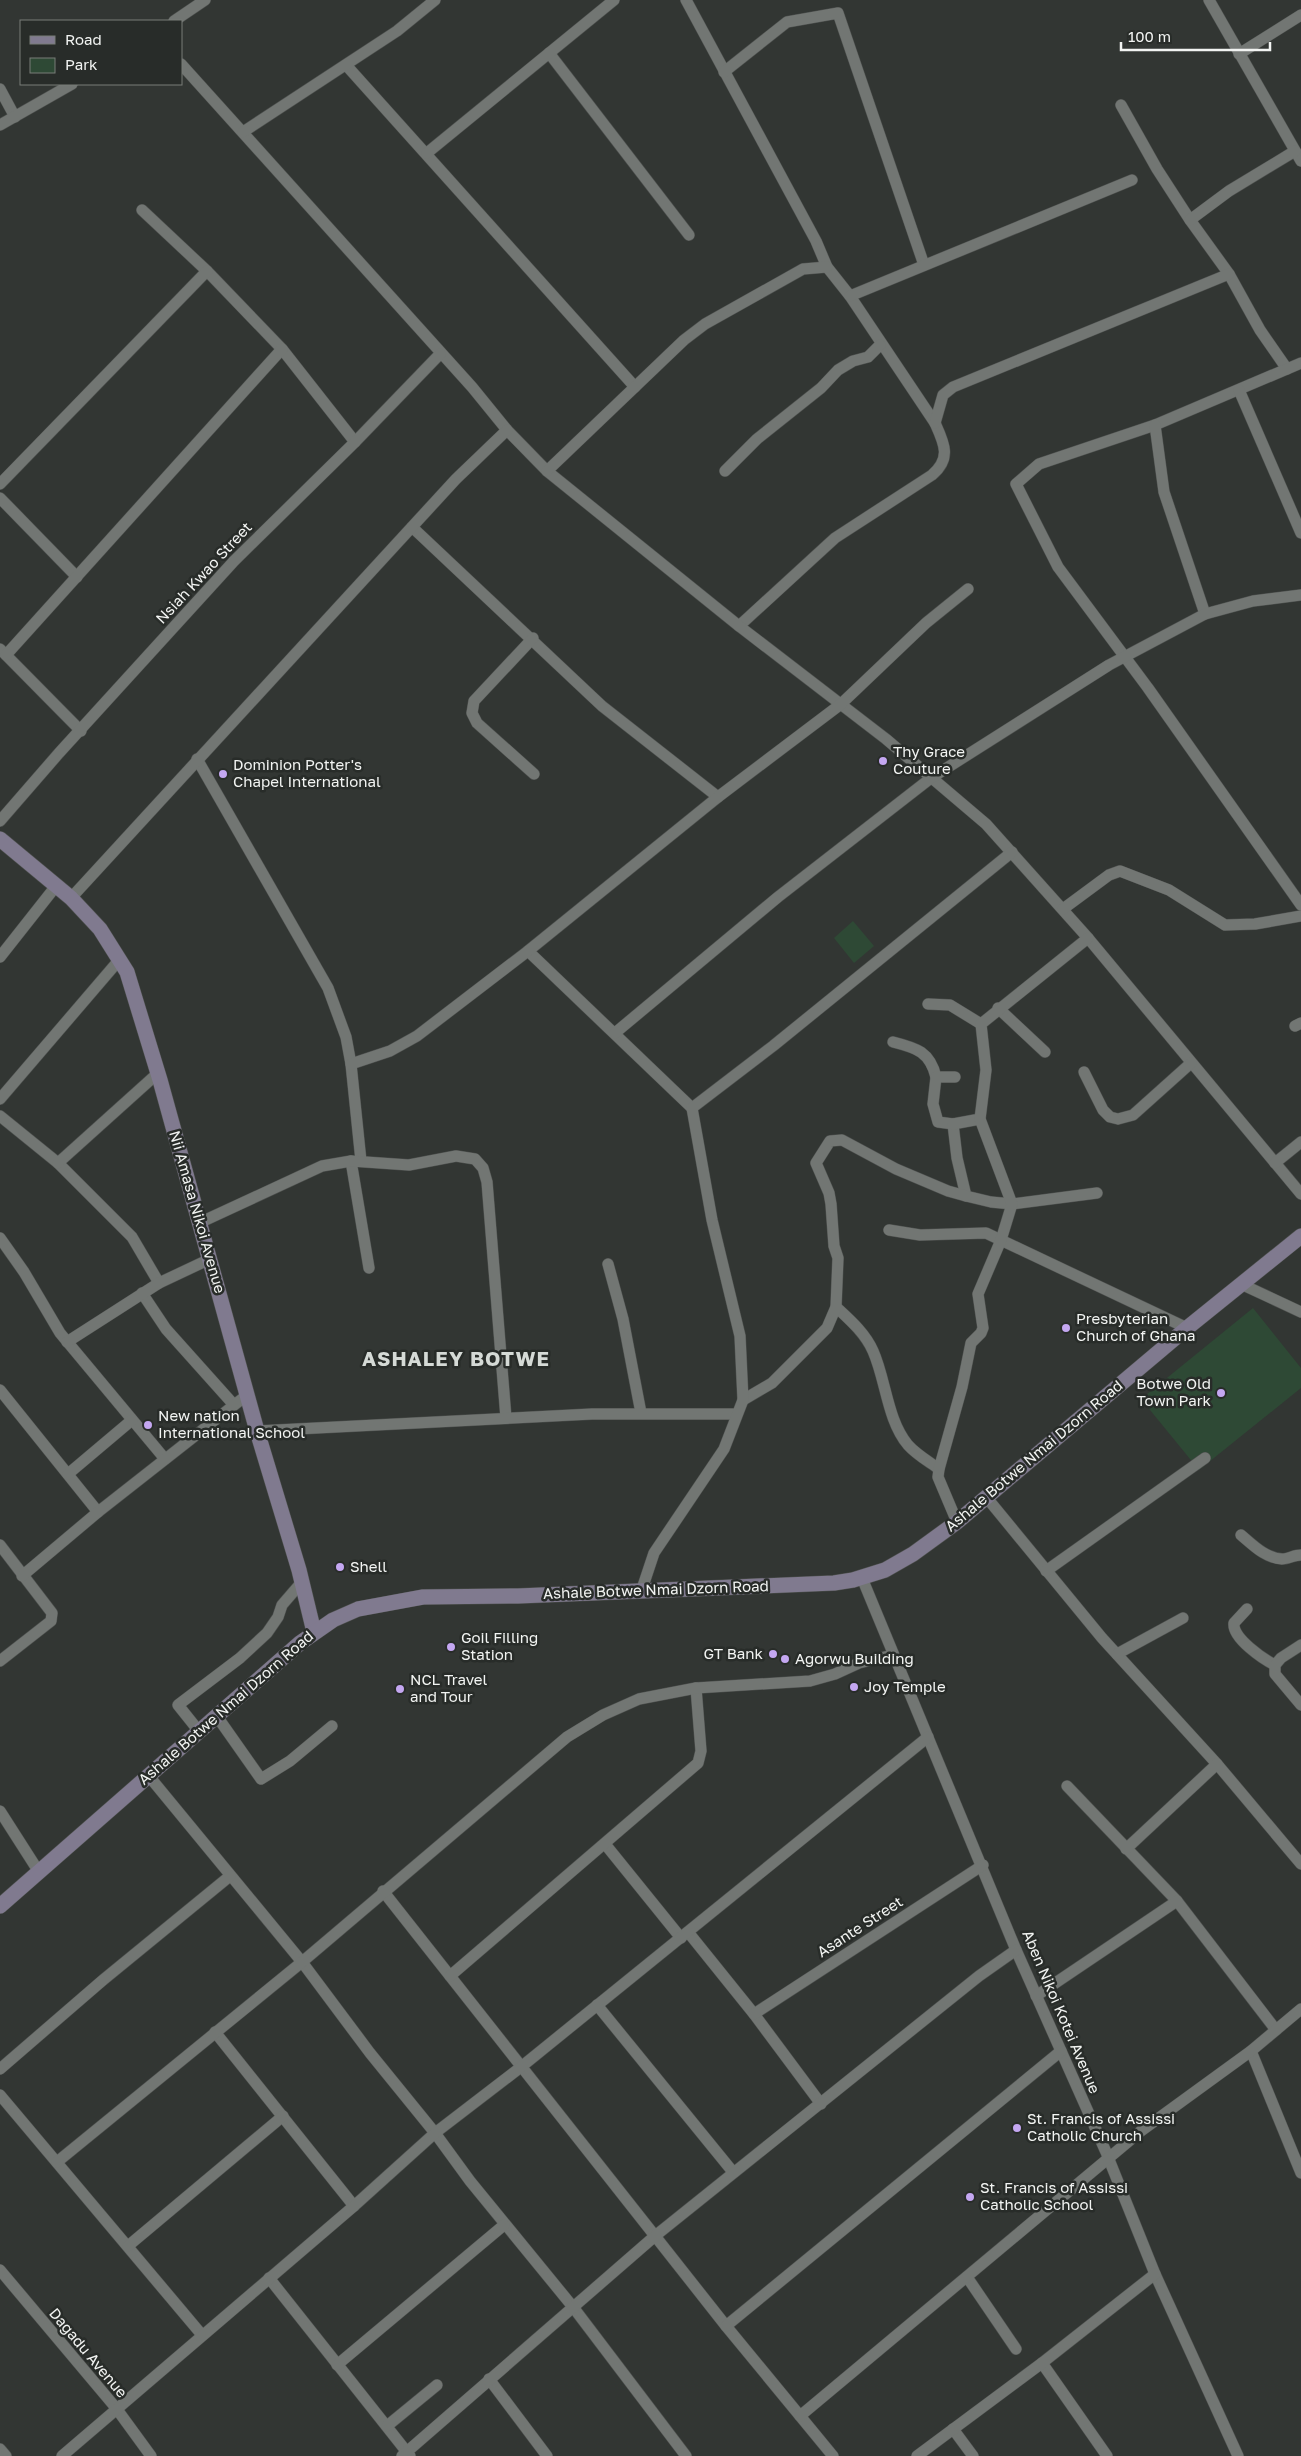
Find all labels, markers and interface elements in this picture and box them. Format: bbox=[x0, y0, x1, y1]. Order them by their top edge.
legend bbox=[20, 20, 182, 85]
scale bar bbox=[1121, 20, 1270, 52]
text: 100 m bbox=[1128, 27, 1171, 45]
text: Road bbox=[65, 30, 102, 48]
text: Park bbox=[65, 55, 98, 73]
street label: Nsiah Kwao Street bbox=[152, 518, 255, 627]
place label: Thy Grace Couture bbox=[893, 742, 965, 777]
place label: Dominion Potter's Chapel International bbox=[233, 755, 381, 790]
marker: Thy Grace Couture bbox=[877, 755, 889, 767]
marker: Dominion Potter's Chapel International bbox=[217, 768, 229, 780]
street label: Nii Amasa Nikoi Avenue bbox=[166, 1128, 230, 1295]
place label: Presbyterian Church of Ghana bbox=[1076, 1309, 1195, 1344]
marker: Presbyterian Church of Ghana bbox=[1060, 1322, 1072, 1334]
district label: ASHALEY BOTWE bbox=[362, 1346, 550, 1370]
place label: Botwe Old Town Park bbox=[1136, 1374, 1212, 1409]
street label: Ashale Botwe Nmai Dzorn Road bbox=[941, 1376, 1126, 1535]
marker: Botwe Old Town Park bbox=[1215, 1387, 1227, 1399]
place label: New nation International School bbox=[158, 1406, 305, 1441]
marker: New nation International School bbox=[142, 1419, 154, 1431]
place label: Shell bbox=[350, 1557, 387, 1575]
marker: Shell bbox=[334, 1561, 346, 1573]
street label: Ashale Botwe Nmai Dzorn Road bbox=[543, 1576, 769, 1602]
street label: Ashale Botwe Nmai Dzorn Road bbox=[134, 1626, 316, 1788]
place label: Goil Filling Station bbox=[461, 1628, 538, 1663]
marker: Goil Filling Station bbox=[445, 1641, 457, 1653]
place label: GT Bank bbox=[703, 1644, 764, 1662]
marker: GT Bank bbox=[767, 1648, 779, 1660]
place label: Agorwu Building bbox=[795, 1649, 914, 1667]
marker: Agorwu Building bbox=[779, 1653, 791, 1665]
place label: NCL Travel and Tour bbox=[410, 1670, 488, 1705]
place label: Joy Temple bbox=[864, 1677, 946, 1695]
marker: Joy Temple bbox=[848, 1681, 860, 1693]
marker: NCL Travel and Tour bbox=[394, 1683, 406, 1695]
street label: Asante Street bbox=[813, 1892, 906, 1960]
street label: Aben Nikoi Kotei Avenue bbox=[1019, 1927, 1105, 2096]
place label: St. Francis of Assissi Catholic Church bbox=[1027, 2109, 1175, 2144]
marker: St. Francis of Assissi Catholic Church bbox=[1011, 2122, 1023, 2134]
place label: St. Francis of Assissi Catholic School bbox=[980, 2178, 1128, 2213]
marker: St. Francis of Assissi Catholic School bbox=[964, 2191, 976, 2203]
street label: Dagadu Avenue bbox=[46, 2304, 132, 2401]

